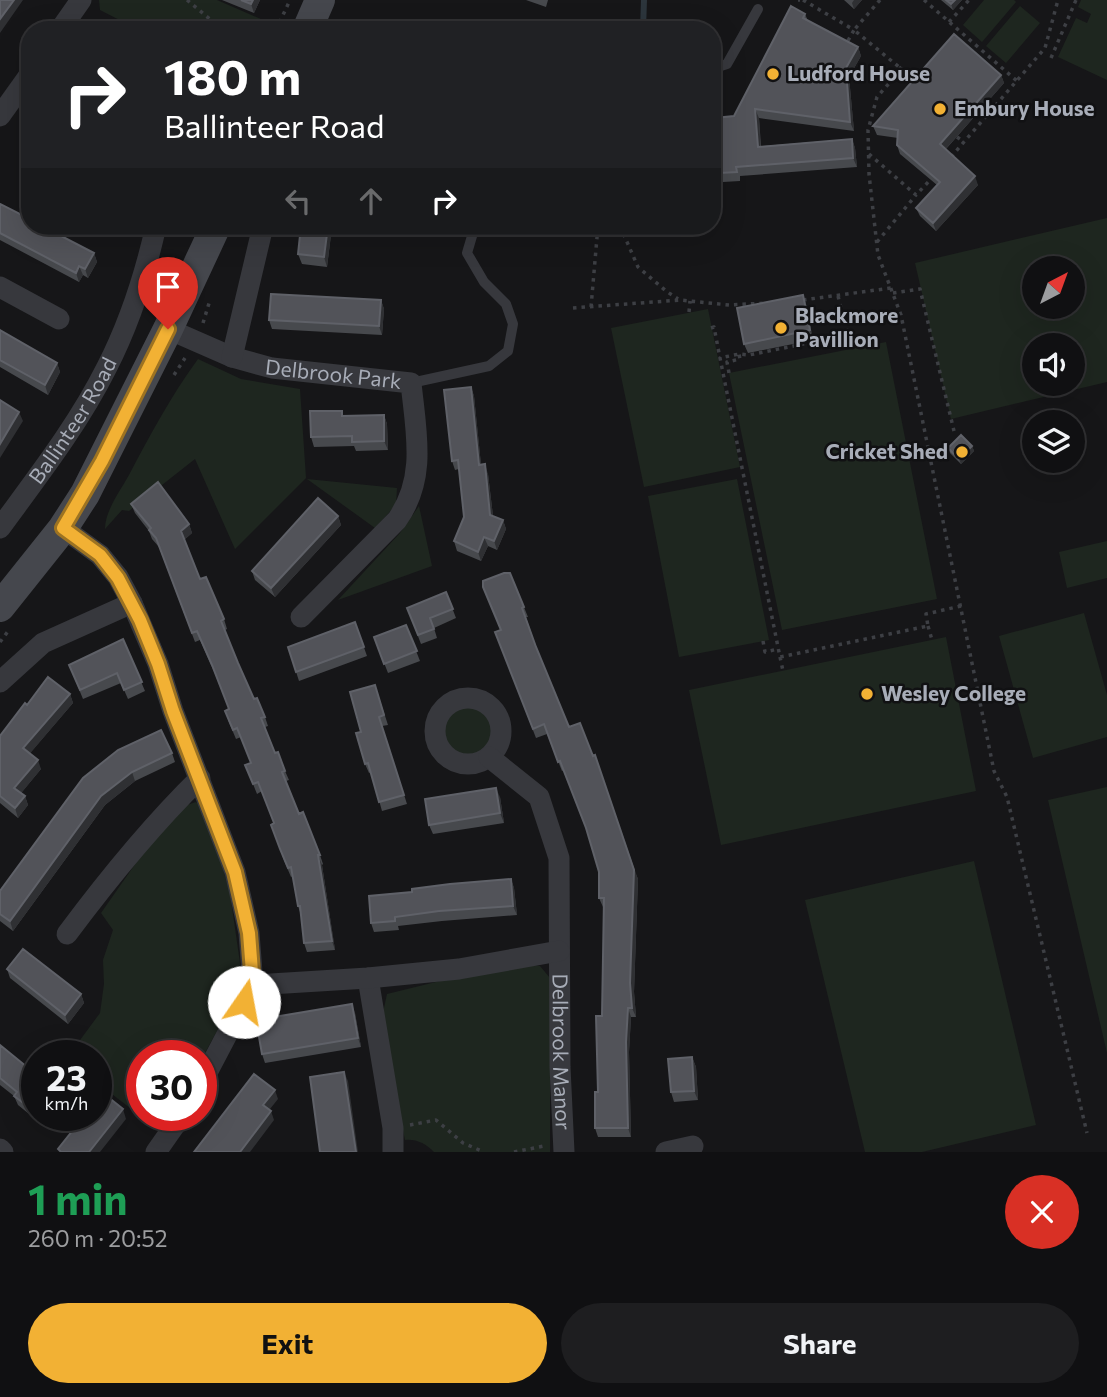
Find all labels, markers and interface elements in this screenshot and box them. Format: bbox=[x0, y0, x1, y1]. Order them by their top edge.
text: 180 m bbox=[164, 45, 301, 105]
icon: right bbox=[49, 49, 140, 140]
place label: Ludford House bbox=[787, 60, 930, 85]
marker: Ludford House bbox=[765, 66, 781, 82]
place label: Embury House bbox=[954, 95, 1095, 120]
marker: Embury House bbox=[932, 101, 948, 117]
text: Ballinteer Road bbox=[164, 105, 385, 145]
icon: left bbox=[279, 182, 317, 220]
icon: ahead bbox=[352, 182, 390, 220]
icon: right bbox=[425, 182, 463, 220]
north arrow bbox=[1022, 256, 1085, 318]
map controls bbox=[1022, 256, 1085, 473]
pin bbox=[138, 257, 198, 329]
icon: arrive bbox=[149, 268, 187, 306]
place label: Blackmore Pavillion bbox=[795, 302, 898, 351]
marker: Blackmore Pavillion bbox=[773, 320, 789, 336]
button: sound bbox=[1022, 333, 1085, 396]
street label: Ballinteer Road bbox=[23, 353, 121, 488]
street label: Delbrook Park bbox=[264, 353, 403, 393]
button: layers bbox=[1022, 410, 1085, 473]
place label: Cricket Shed bbox=[825, 438, 948, 463]
marker: Cricket Shed bbox=[954, 444, 970, 460]
place label: Wesley College bbox=[881, 680, 1026, 705]
marker: Wesley College bbox=[859, 686, 875, 702]
position arrow bbox=[207, 965, 281, 1039]
street label: Delbrook Manor bbox=[549, 973, 577, 1131]
speed limit sign: 30 bbox=[126, 1040, 217, 1131]
text: 23 bbox=[46, 1055, 87, 1098]
text: km/h bbox=[45, 1092, 88, 1114]
text: 1 min bbox=[28, 1172, 128, 1224]
button: close bbox=[1005, 1175, 1079, 1249]
text: 260 m · 20:52 bbox=[28, 1224, 167, 1252]
button: Exit bbox=[28, 1303, 547, 1383]
button: Share bbox=[561, 1303, 1079, 1383]

